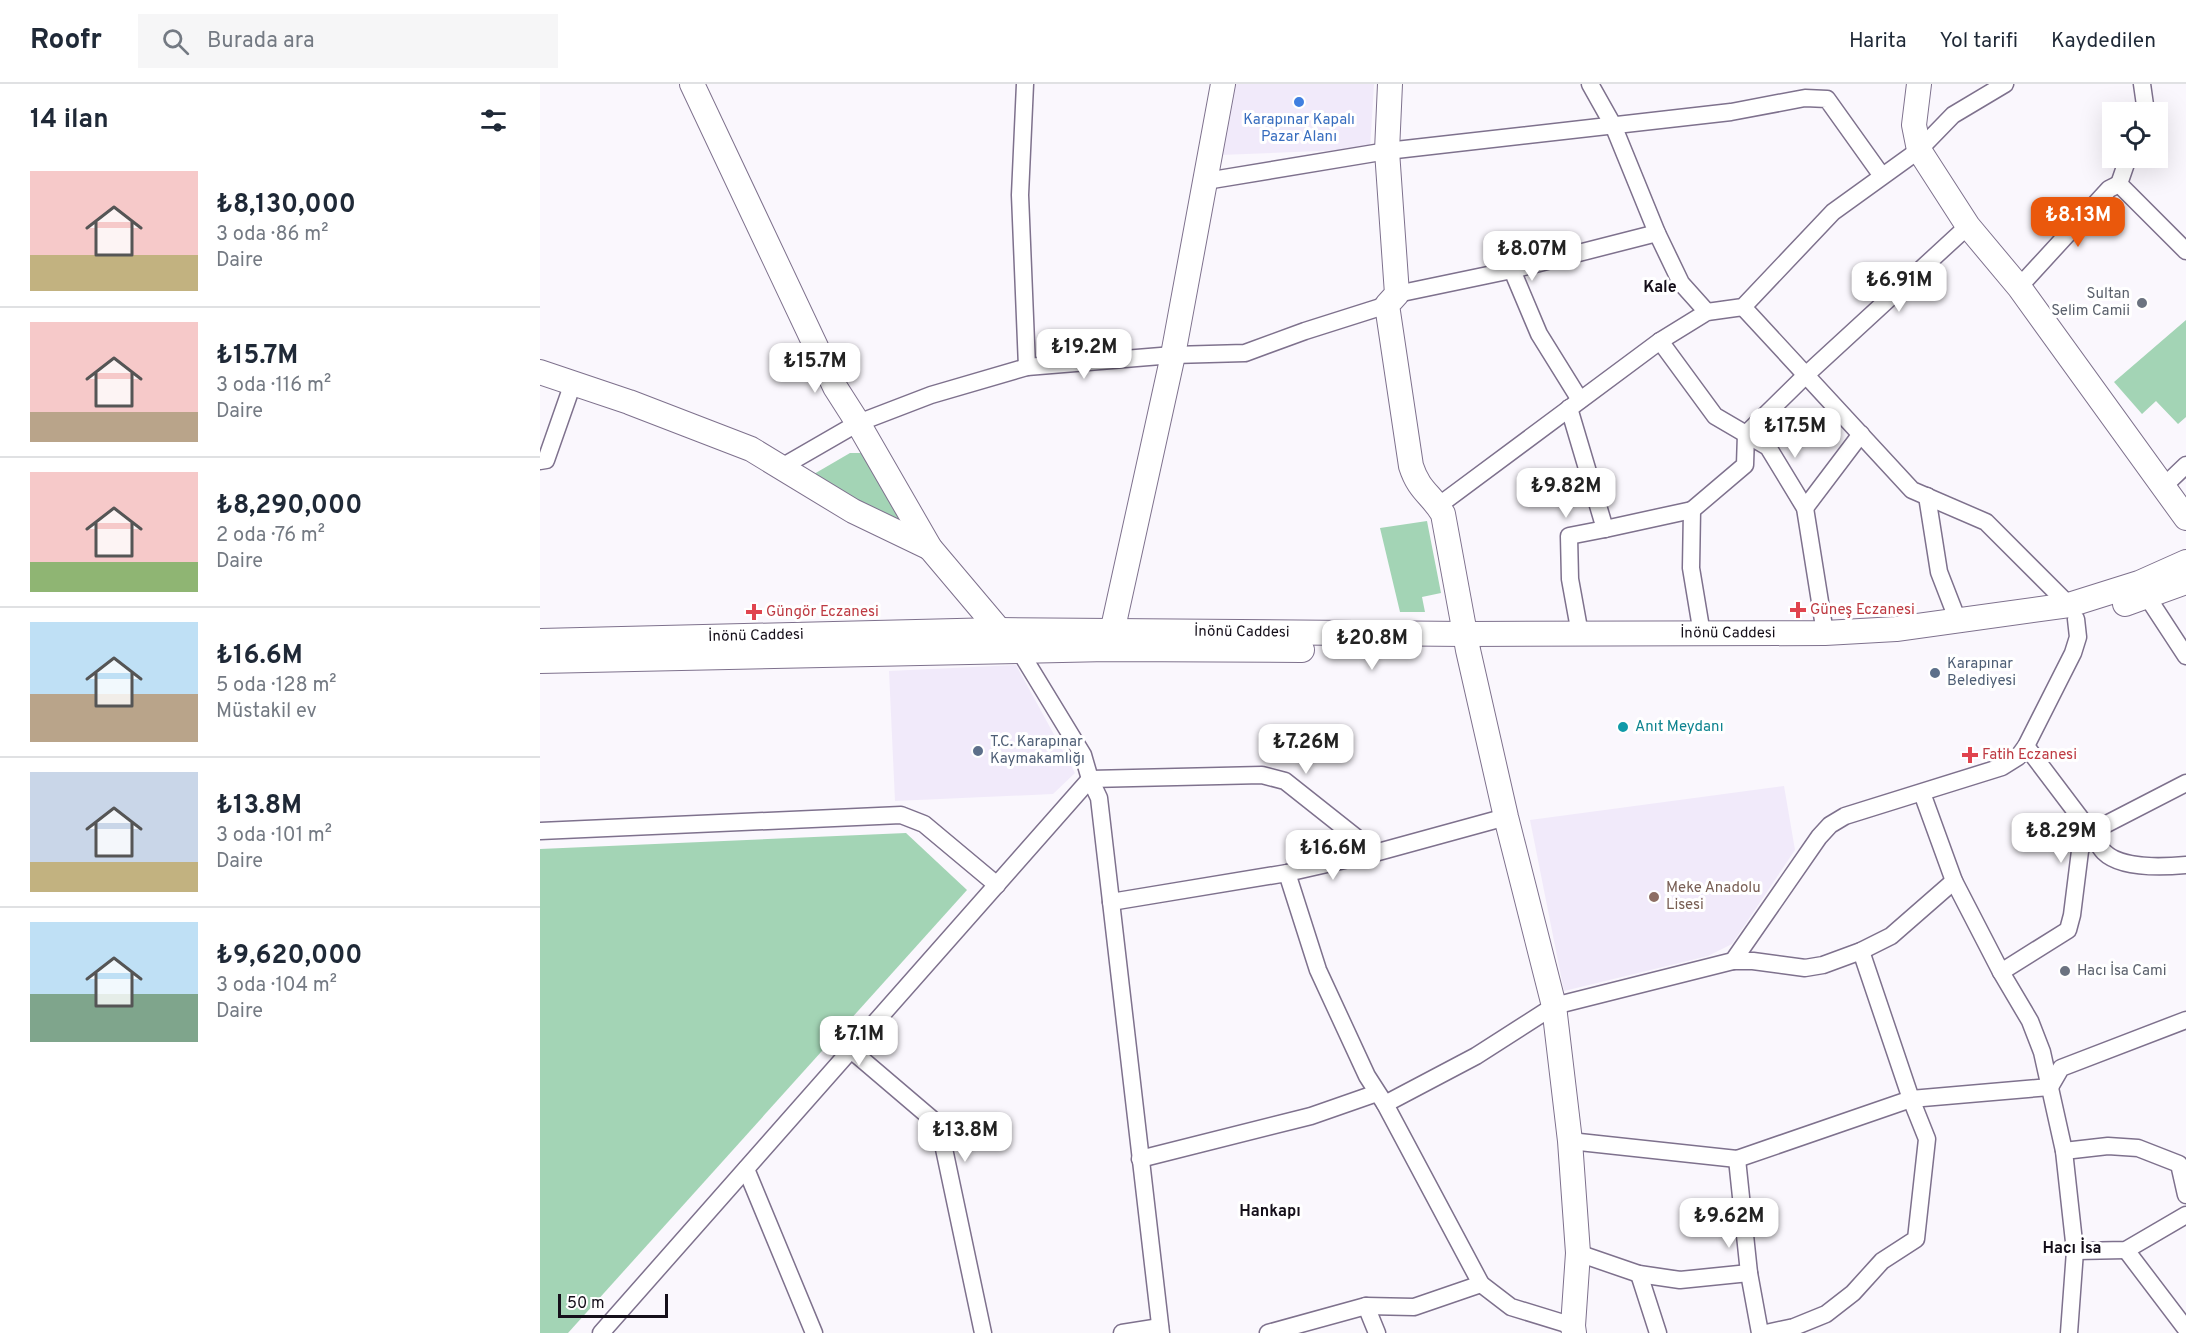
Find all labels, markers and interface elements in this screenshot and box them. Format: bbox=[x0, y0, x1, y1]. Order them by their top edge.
search box bbox=[138, 14, 558, 68]
text: Roofr bbox=[30, 23, 102, 59]
icon: search bbox=[159, 25, 192, 58]
text: Burada ara bbox=[207, 28, 315, 55]
text: Harita bbox=[1849, 28, 1907, 55]
text: Yol tarifi bbox=[1940, 28, 2018, 55]
text: Kaydedilen bbox=[2051, 28, 2156, 55]
marker: Karapınar Kapalı Pazar Alanı bbox=[1292, 95, 1306, 109]
map controls bbox=[2102, 102, 2168, 168]
button: locate bbox=[2102, 102, 2168, 168]
text: 14 ilan bbox=[30, 104, 109, 137]
icon: filters bbox=[477, 104, 510, 137]
place label: Karapınar Kapalı Pazar Alanı bbox=[1243, 111, 1355, 147]
text: ₺8,130,000 bbox=[216, 189, 356, 222]
icon: home bbox=[78, 195, 150, 267]
pin: ₺8.13M bbox=[2029, 197, 2127, 248]
text: ₺8.13M bbox=[2045, 203, 2111, 229]
text: 3 oda · 86 m² bbox=[216, 222, 328, 248]
pin: ₺8.07M bbox=[1483, 231, 1581, 282]
text: ₺8.07M bbox=[1497, 237, 1567, 263]
text: Daire bbox=[216, 248, 263, 274]
pin: ₺6.91M bbox=[1850, 262, 1948, 313]
text: ₺6.91M bbox=[1866, 268, 1932, 294]
district label: Kale bbox=[1643, 278, 1677, 298]
place label: Sultan Selim Camii bbox=[2051, 285, 2130, 321]
marker: Sultan Selim Camii bbox=[2135, 296, 2149, 310]
pin: ₺19.2M bbox=[1035, 329, 1133, 380]
text: ₺19.2M bbox=[1051, 335, 1117, 361]
text: ₺15.7M bbox=[216, 340, 298, 373]
pin: ₺15.7M bbox=[766, 343, 864, 394]
icon: home bbox=[78, 346, 150, 418]
text: ₺15.7M bbox=[783, 349, 847, 375]
text: 3 oda · 116 m² bbox=[216, 373, 331, 399]
text: Daire bbox=[216, 399, 263, 425]
pin: ₺17.5M bbox=[1746, 408, 1844, 459]
text: ₺17.5M bbox=[1764, 414, 1826, 440]
pin: ₺9.82M bbox=[1517, 468, 1615, 519]
text: ₺9.82M bbox=[1531, 474, 1601, 500]
text: ₺8,290,000 bbox=[216, 490, 362, 523]
icon: home bbox=[78, 496, 150, 568]
text: 2 oda · 76 m² bbox=[216, 523, 325, 549]
text: Daire bbox=[216, 549, 263, 575]
place label: Güneş Eczanesi bbox=[1810, 601, 1915, 620]
place label: Güngör Eczanesi bbox=[766, 603, 879, 622]
marker: Güneş Eczanesi bbox=[1791, 603, 1805, 617]
marker: Güngör Eczanesi bbox=[747, 605, 761, 619]
pin: ₺20.8M bbox=[1323, 620, 1421, 671]
street label: İnönü Caddesi bbox=[1194, 621, 1290, 642]
street label: İnönü Caddesi bbox=[1680, 623, 1776, 643]
street label: İnönü Caddesi bbox=[708, 625, 804, 646]
text: ₺20.8M bbox=[1336, 626, 1408, 652]
text: ₺16.6M bbox=[216, 640, 303, 673]
icon: home bbox=[78, 646, 150, 718]
place label: Karapınar Belediyesi bbox=[1947, 655, 2016, 691]
marker: Karapınar Belediyesi bbox=[1928, 666, 1942, 680]
text: 5 oda · 128 m² bbox=[216, 673, 337, 699]
text: Müstakil ev bbox=[216, 699, 317, 725]
place label: Anıt Meydanı bbox=[1635, 718, 1724, 737]
marker: Anıt Meydanı bbox=[1616, 720, 1630, 734]
pin: ₺7.26M bbox=[1257, 724, 1355, 775]
text: ₺7.26M bbox=[1273, 730, 1339, 756]
place label: T.C. Karapınar Kaymakamlığı bbox=[990, 733, 1085, 769]
marker: T.C. Karapınar Kaymakamlığı bbox=[971, 744, 985, 758]
place label: Fatih Eczanesi bbox=[1982, 746, 2077, 765]
marker: Fatih Eczanesi bbox=[1963, 748, 1977, 762]
text: ₺13.8M bbox=[216, 790, 302, 823]
icon: home bbox=[78, 796, 150, 868]
pin: ₺8.29M bbox=[2012, 813, 2110, 864]
text: ₺8.29M bbox=[2026, 819, 2096, 845]
text: 3 oda · 101 m² bbox=[216, 823, 332, 849]
pin: ₺16.6M bbox=[1284, 830, 1382, 881]
text: ₺16.6M bbox=[1300, 836, 1366, 862]
text: Daire bbox=[216, 849, 263, 875]
place label: Meke Anadolu Lisesi bbox=[1666, 879, 1761, 915]
marker: Meke Anadolu Lisesi bbox=[1647, 890, 1661, 904]
text: ₺9,620,000 bbox=[216, 940, 362, 973]
icon: home bbox=[78, 946, 150, 1018]
place label: Hacı İsa Cami bbox=[2077, 961, 2167, 981]
marker: Hacı İsa Cami bbox=[2058, 964, 2072, 978]
text: 3 oda · 104 m² bbox=[216, 973, 337, 999]
text: Daire bbox=[216, 999, 263, 1025]
pin: ₺7.1M bbox=[817, 1016, 901, 1067]
text: ₺7.1M bbox=[834, 1022, 884, 1048]
pin: ₺13.8M bbox=[916, 1112, 1014, 1163]
text: ₺13.8M bbox=[932, 1118, 998, 1144]
pin: ₺9.62M bbox=[1680, 1198, 1778, 1249]
district label: Hankapı bbox=[1239, 1202, 1301, 1222]
text: ₺9.62M bbox=[1694, 1204, 1765, 1230]
district label: Hacı İsa bbox=[2042, 1237, 2102, 1259]
scale bar bbox=[558, 1291, 668, 1318]
text: 50 m bbox=[567, 1294, 605, 1314]

